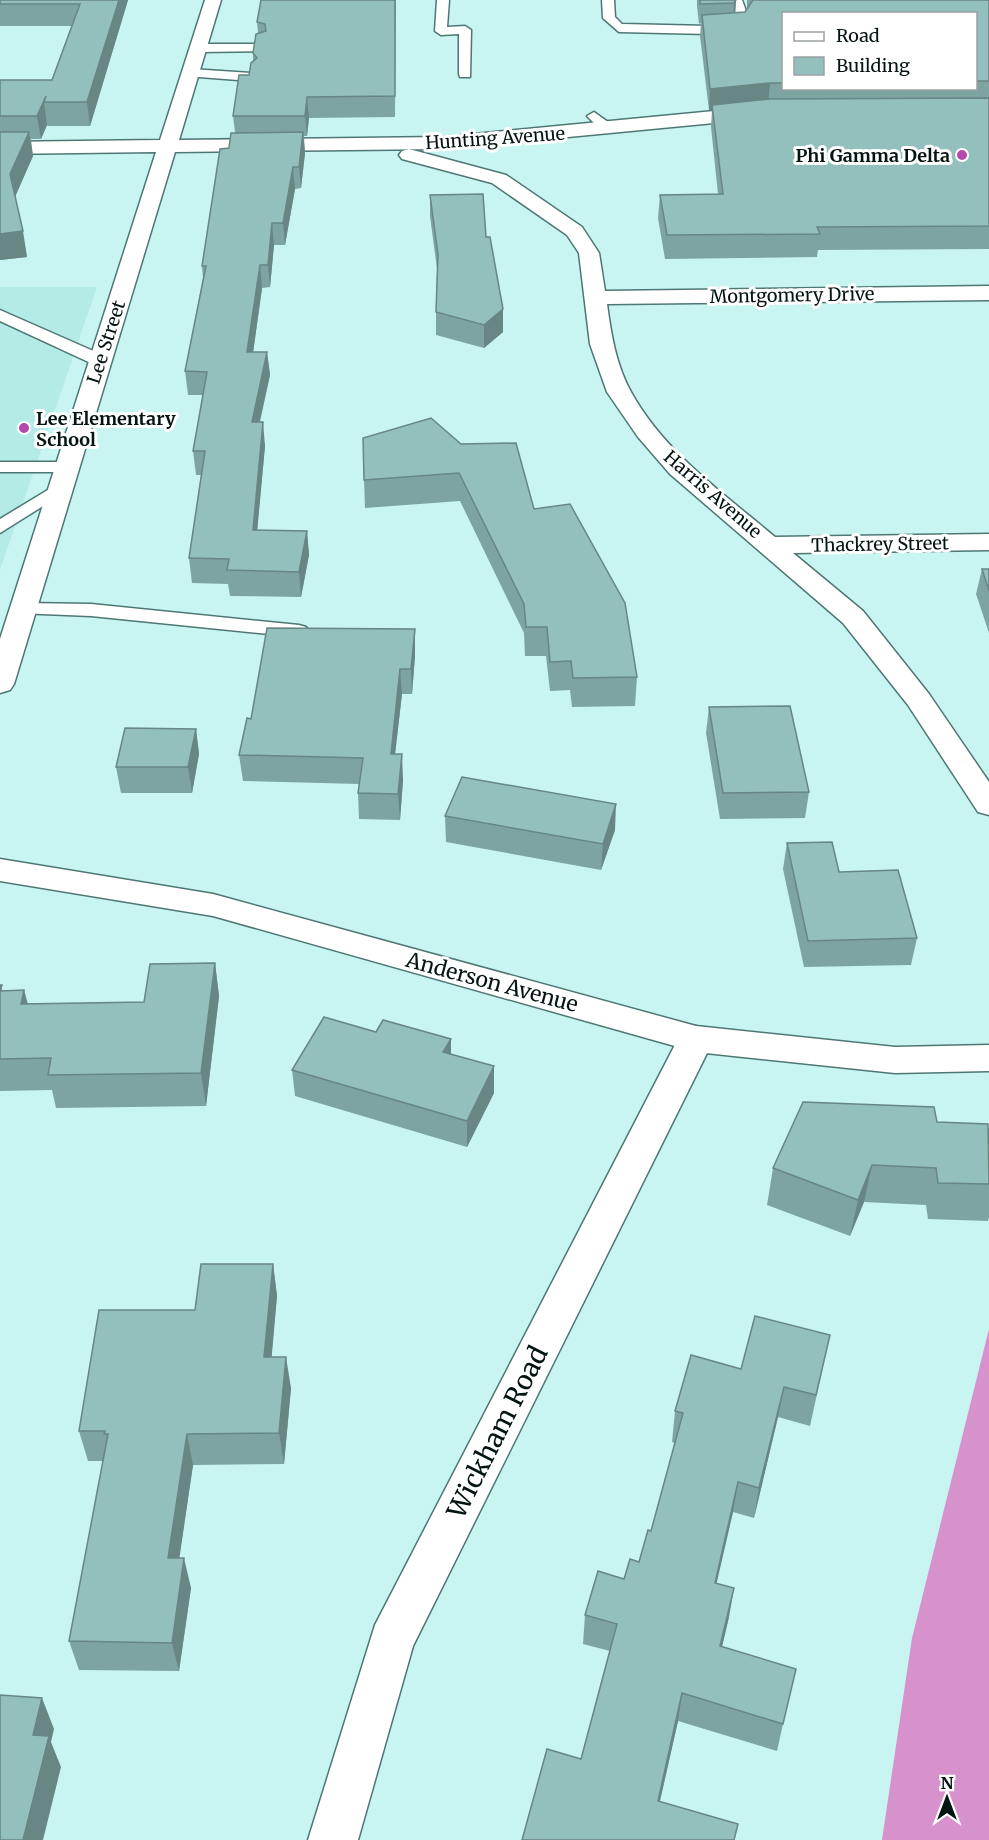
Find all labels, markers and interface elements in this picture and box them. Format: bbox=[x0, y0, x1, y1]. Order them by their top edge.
legend bbox=[782, 12, 977, 90]
text: Road bbox=[836, 24, 880, 47]
text: Building bbox=[836, 54, 910, 77]
street label: Hunting Avenue bbox=[424, 122, 566, 154]
place label: Phi Gamma Delta bbox=[796, 144, 950, 167]
marker: Phi Gamma Delta bbox=[955, 148, 969, 162]
street label: Montgomery Drive bbox=[709, 282, 875, 308]
street label: Lee Street bbox=[82, 297, 130, 387]
place label: Lee Elementary School bbox=[36, 407, 176, 451]
marker: Lee Elementary School bbox=[17, 421, 31, 435]
street label: Harris Avenue bbox=[659, 445, 767, 543]
street label: Thackrey Street bbox=[811, 531, 949, 557]
street label: Anderson Avenue bbox=[402, 946, 581, 1018]
street label: Wickham Road bbox=[439, 1340, 555, 1525]
north arrow bbox=[917, 1768, 977, 1828]
text: N bbox=[941, 1773, 954, 1793]

